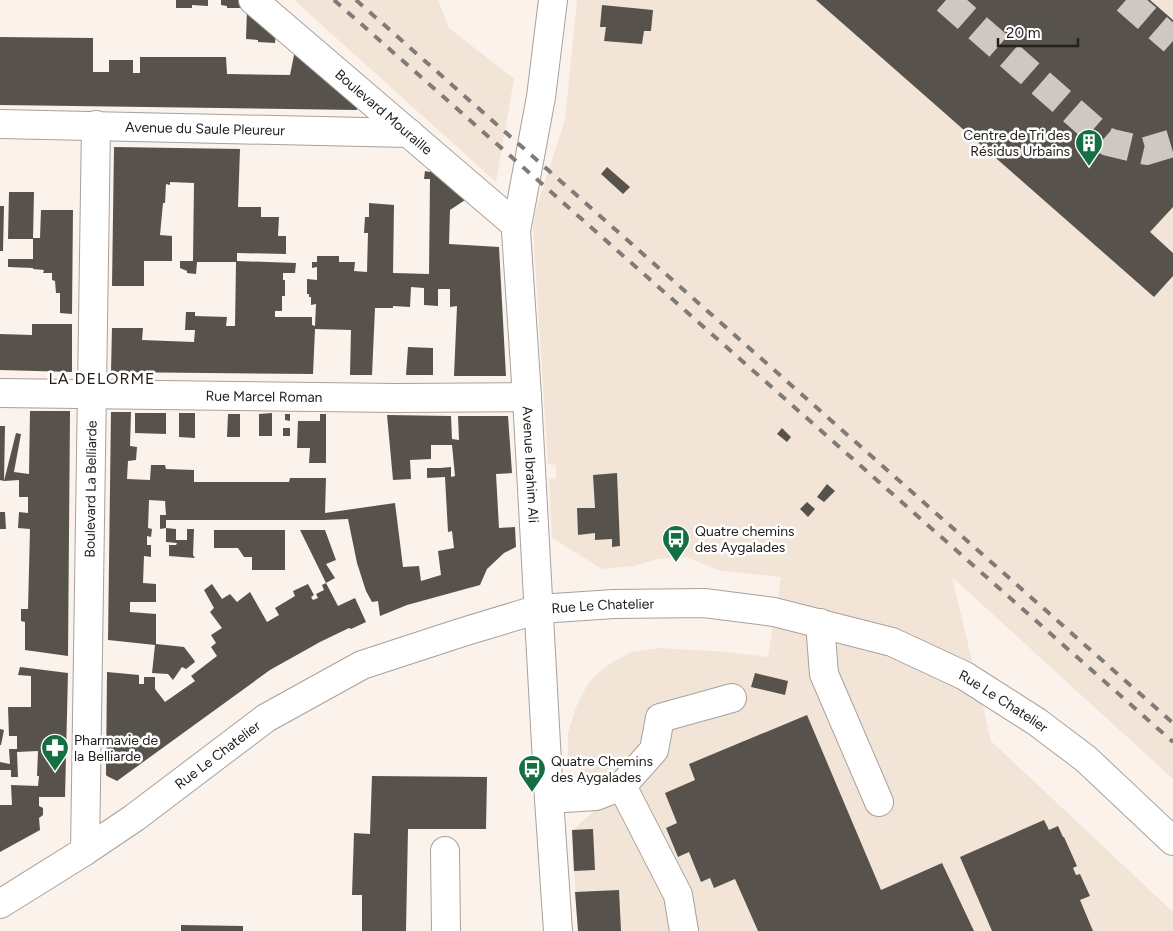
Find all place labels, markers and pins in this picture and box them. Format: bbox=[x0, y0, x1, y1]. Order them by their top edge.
place label: Centre de Tri des Résidus Urbains bbox=[963, 127, 1070, 160]
building icon: Centre de Tri des Résidus Urbains bbox=[1074, 128, 1104, 167]
place label: Quatre chemins des Aygalades bbox=[695, 523, 795, 556]
bus stop icon: Quatre chemins des Aygalades bbox=[661, 524, 691, 563]
place label: Pharmavie de la Belliarde bbox=[74, 732, 159, 765]
pharmacy icon: Pharmavie de la Belliarde bbox=[40, 733, 70, 772]
place label: Quatre Chemins des Aygalades bbox=[551, 753, 653, 786]
bus stop icon: Quatre Chemins des Aygalades bbox=[517, 754, 547, 793]

